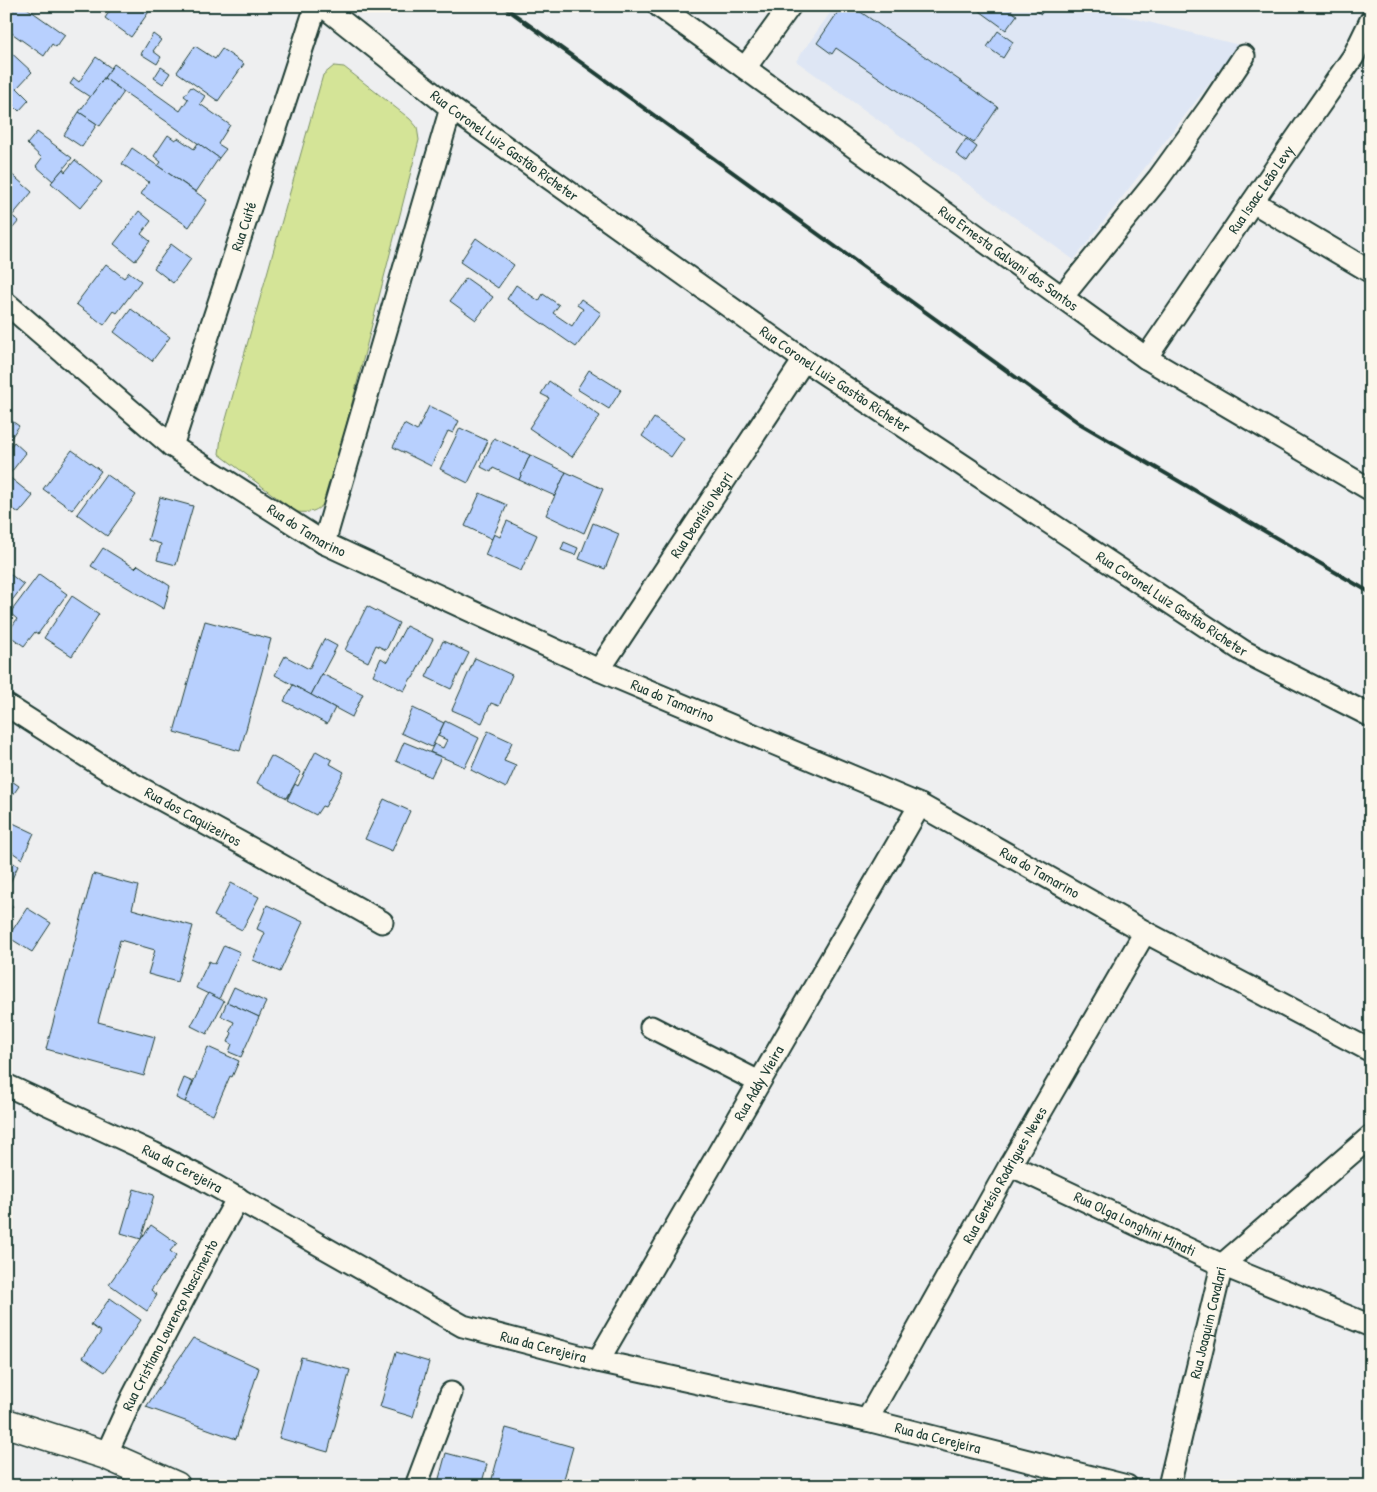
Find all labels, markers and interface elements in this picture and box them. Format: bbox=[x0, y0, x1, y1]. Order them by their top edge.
street label: Rua Coronel Luiz Gastão Richeter bbox=[426, 85, 583, 206]
street label: Rua Isaac Leão Levy bbox=[1223, 141, 1299, 238]
street label: Rua Cuité bbox=[225, 199, 261, 254]
street label: Rua Ernesta Galvani dos Santos bbox=[934, 200, 1083, 316]
street label: Rua Coronel Luiz Gastão Richeter bbox=[756, 321, 915, 438]
street label: Rua Deonísio Negri bbox=[665, 467, 738, 562]
street label: Rua do Tamarino bbox=[263, 498, 349, 562]
street label: Rua Coronel Luiz Gastão Richeter bbox=[1092, 546, 1252, 662]
street label: Rua do Tamarino bbox=[628, 674, 718, 727]
street label: Rua dos Caquizeiros bbox=[141, 781, 246, 851]
street label: Rua do Tamarino bbox=[996, 841, 1084, 903]
street label: Rua Addy Vieira bbox=[728, 1041, 789, 1125]
street label: Rua Genésio Rodrigues Neves bbox=[957, 1102, 1052, 1247]
street label: Rua da Cerejeira bbox=[139, 1138, 226, 1198]
street label: Rua Olga Longhini Minati bbox=[1071, 1186, 1199, 1261]
street label: Rua Cristiano Lourenço Nascimento bbox=[117, 1235, 223, 1414]
street label: Rua Joaquim Cavalari bbox=[1184, 1264, 1231, 1381]
street label: Rua da Cerejeira bbox=[498, 1325, 589, 1368]
street label: Rua da Cerejeira bbox=[893, 1417, 983, 1459]

